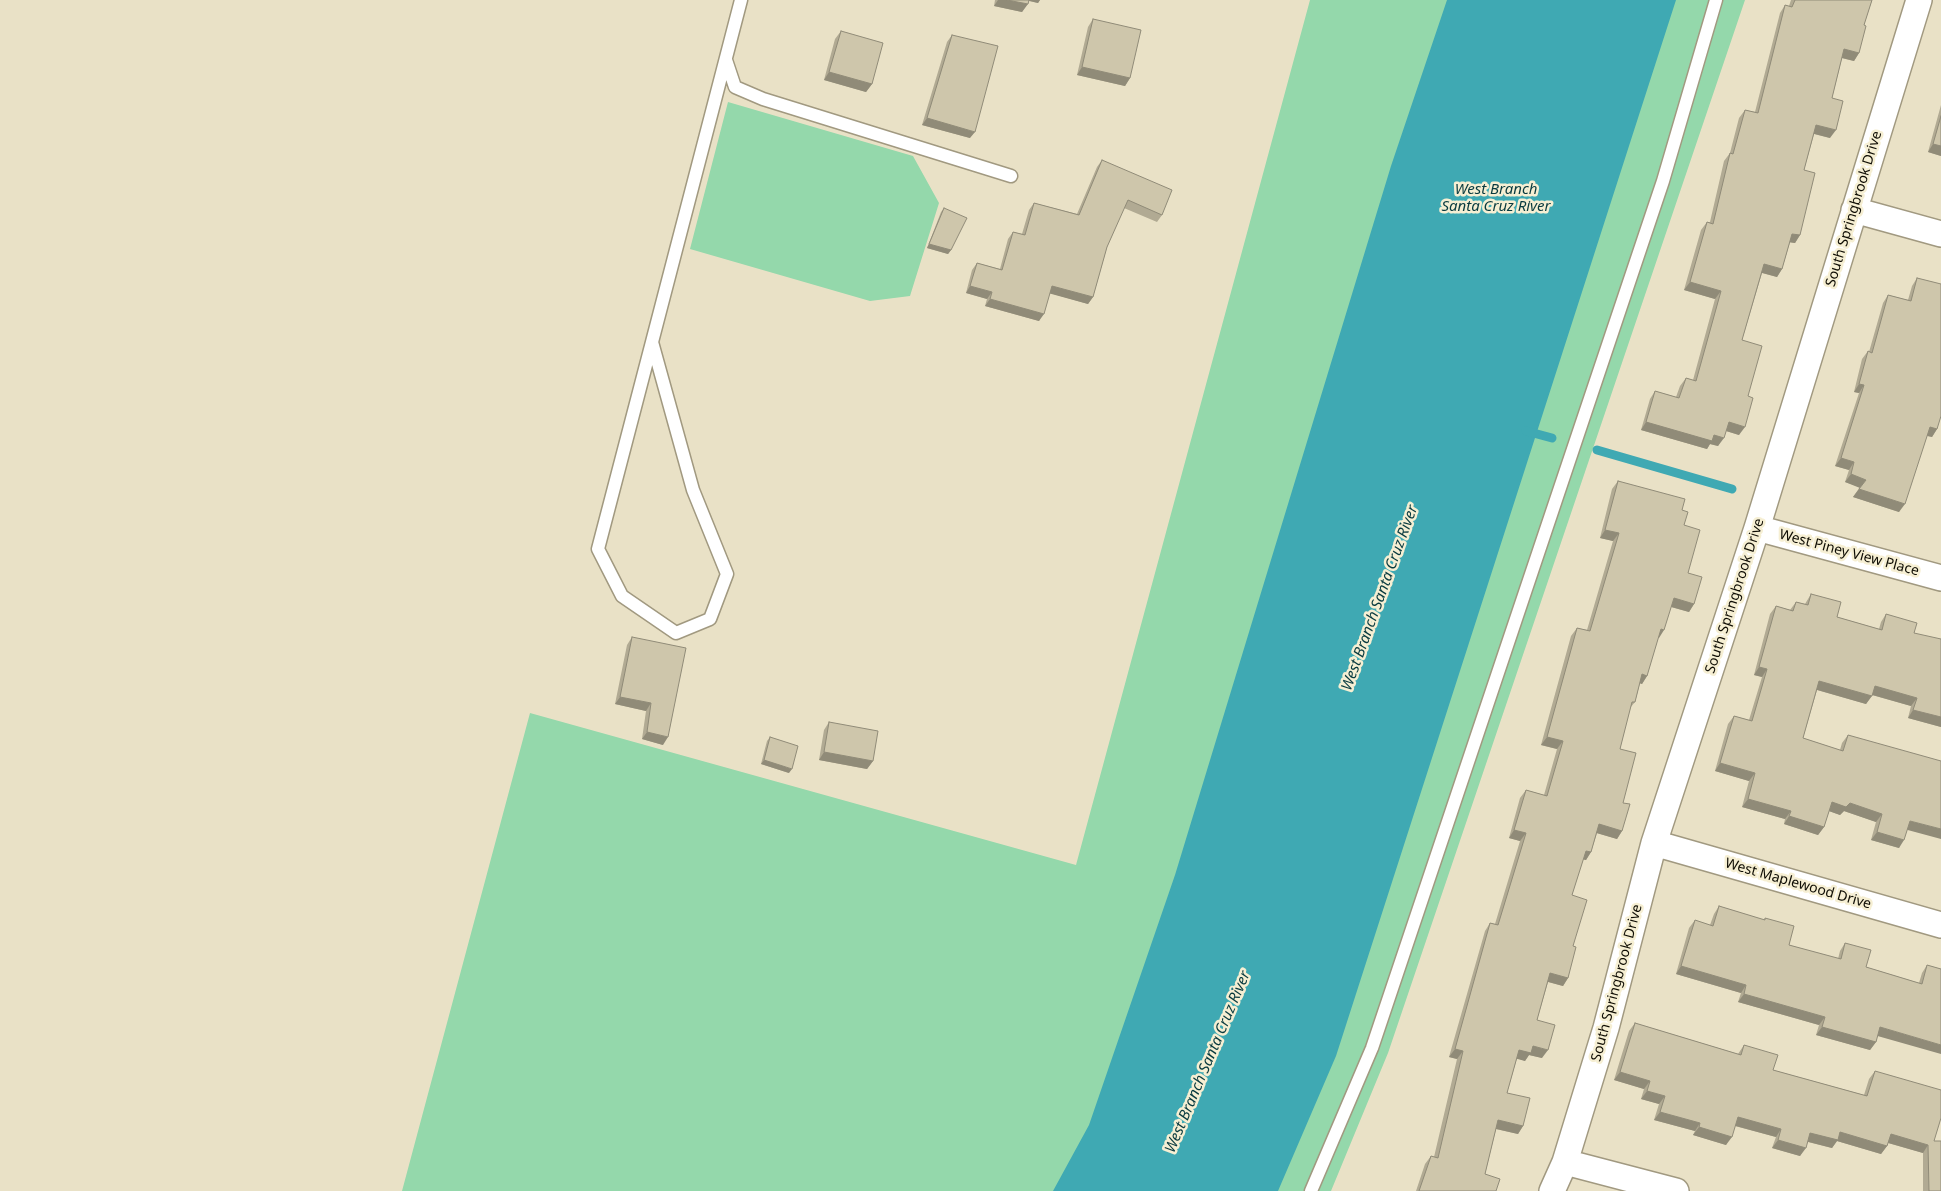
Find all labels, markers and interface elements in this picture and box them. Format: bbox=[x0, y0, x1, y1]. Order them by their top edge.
street label: South Springbrook Drive bbox=[1822, 129, 1886, 289]
water label: West Branch Santa Cruz River bbox=[1441, 181, 1551, 216]
water label: West Branch Santa Cruz River bbox=[1338, 503, 1422, 693]
street label: South Springbrook Drive bbox=[1702, 516, 1768, 676]
street label: West Piney View Place bbox=[1777, 526, 1921, 580]
street label: West Maplewood Drive bbox=[1723, 855, 1873, 913]
street label: South Springbrook Drive bbox=[1588, 903, 1646, 1063]
water label: West Branch Santa Cruz River bbox=[1161, 968, 1255, 1156]

